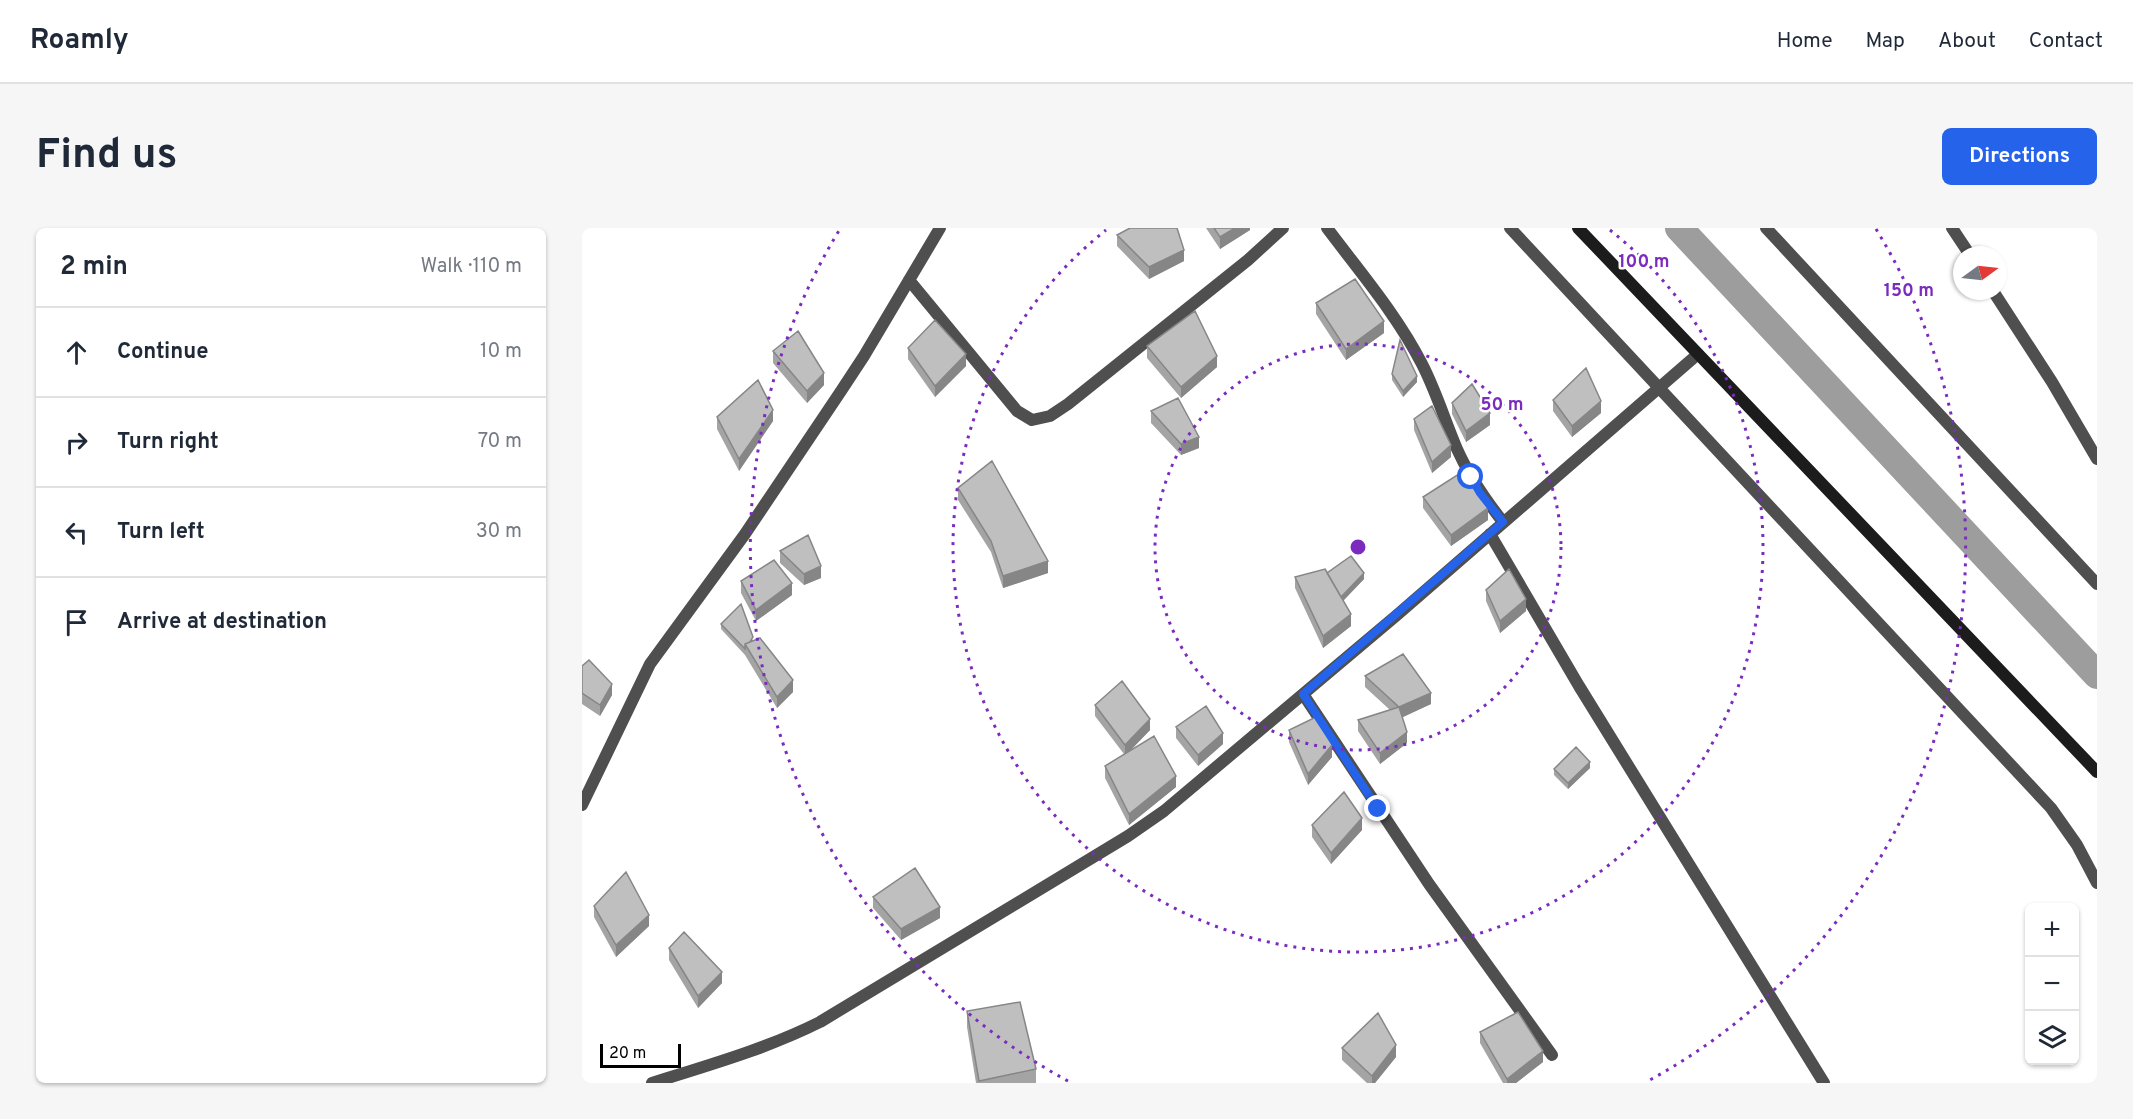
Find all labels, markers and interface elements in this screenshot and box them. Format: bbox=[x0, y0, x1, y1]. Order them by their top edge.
text: Roamly bbox=[30, 23, 129, 59]
text: Home bbox=[1777, 28, 1833, 55]
text: Map bbox=[1866, 28, 1905, 55]
text: About bbox=[1938, 28, 1996, 55]
text: Contact bbox=[2029, 28, 2103, 55]
button: Directions bbox=[1942, 128, 2097, 185]
text: Find us bbox=[36, 130, 177, 183]
north arrow bbox=[1953, 246, 2007, 300]
text: 2 min bbox=[60, 251, 128, 284]
text: 100 m bbox=[1618, 251, 1670, 274]
text: Walk · 110 m bbox=[421, 254, 522, 280]
text: 150 m bbox=[1884, 280, 1934, 303]
icon: ahead bbox=[60, 336, 93, 369]
text: Continue bbox=[117, 339, 208, 366]
text: 10 m bbox=[480, 339, 522, 365]
text: 50 m bbox=[1480, 394, 1524, 417]
icon: right bbox=[60, 426, 93, 459]
text: Turn right bbox=[117, 429, 219, 456]
text: 70 m bbox=[478, 429, 522, 455]
route start bbox=[1457, 463, 1483, 489]
icon: left bbox=[60, 516, 93, 549]
text: Turn left bbox=[117, 519, 205, 546]
text: 30 m bbox=[476, 519, 522, 545]
centre of rings bbox=[1348, 537, 1368, 557]
icon: arrive bbox=[60, 606, 93, 639]
text: Arrive at destination bbox=[117, 609, 327, 636]
route end bbox=[1364, 795, 1390, 821]
map controls bbox=[2025, 903, 2079, 1065]
button: + bbox=[2025, 903, 2079, 957]
button: − bbox=[2025, 957, 2079, 1011]
button: layers bbox=[2025, 1011, 2079, 1065]
scale bar bbox=[600, 1041, 681, 1068]
text: 20 m bbox=[609, 1044, 646, 1064]

